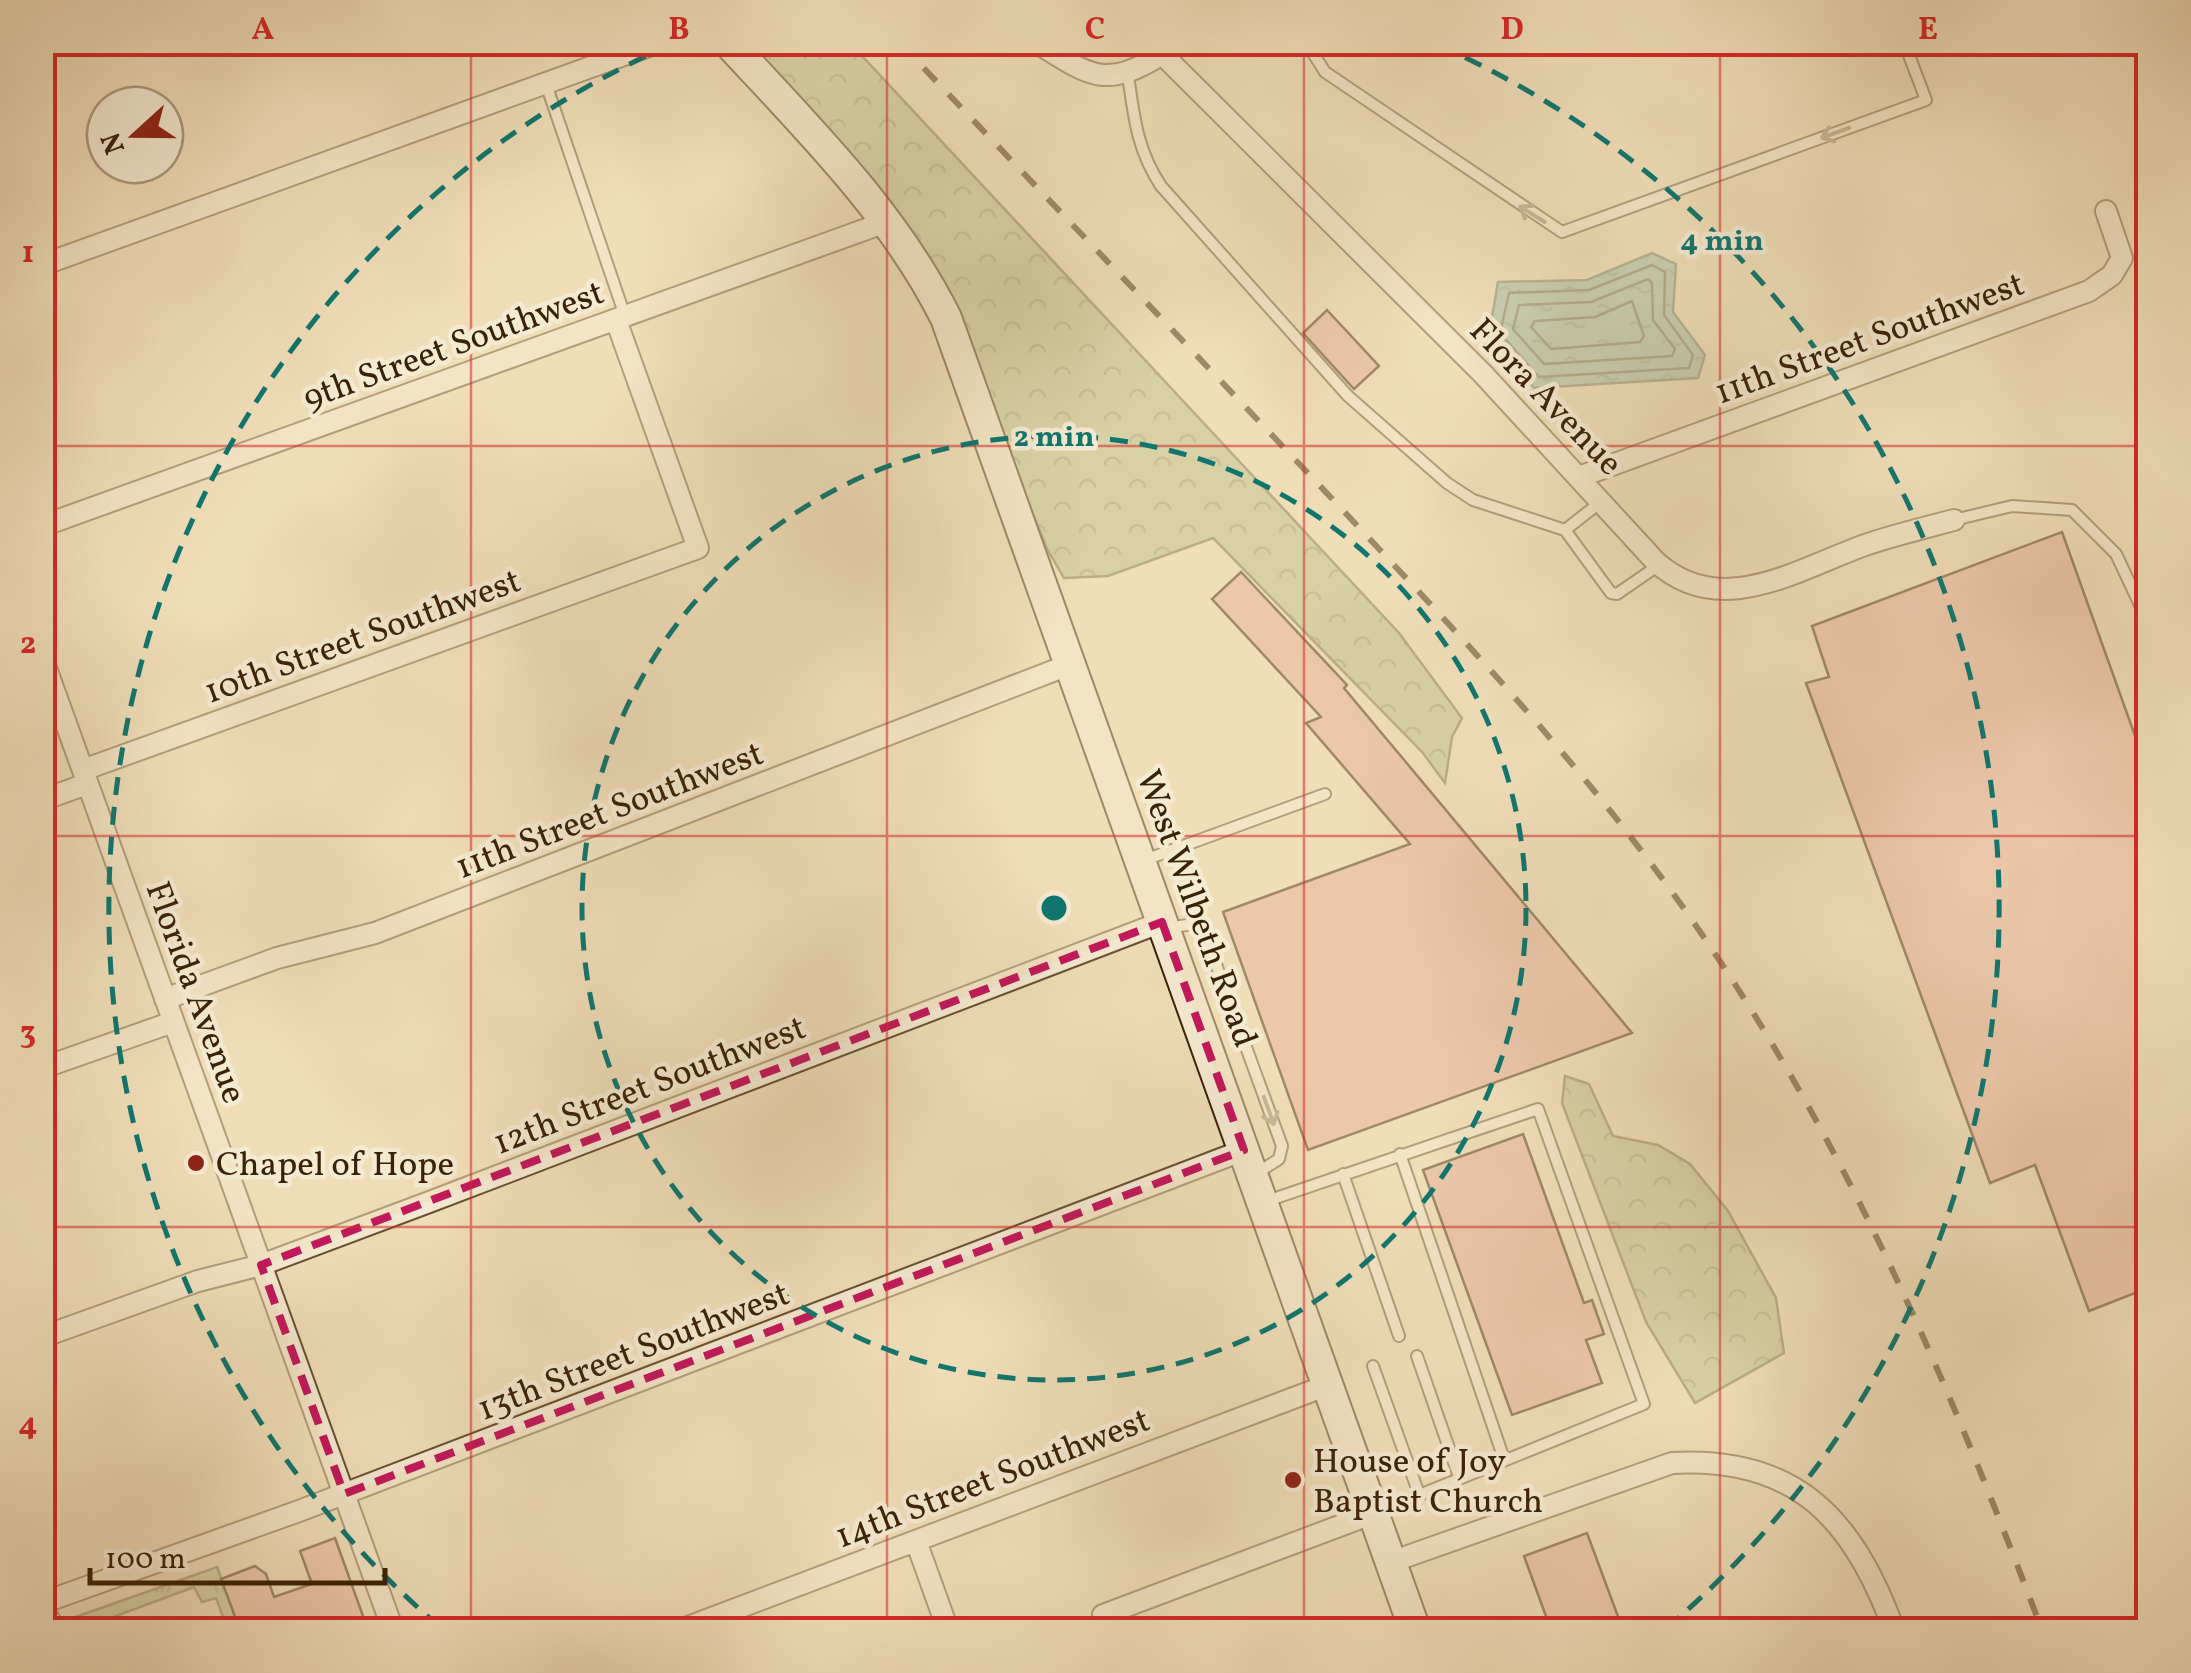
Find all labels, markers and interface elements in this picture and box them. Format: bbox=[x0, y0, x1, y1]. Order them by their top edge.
text: A bbox=[252, 9, 275, 53]
text: B bbox=[668, 9, 690, 53]
text: C bbox=[1085, 9, 1105, 53]
text: D bbox=[1500, 9, 1524, 53]
text: E bbox=[1918, 9, 1938, 53]
north arrow bbox=[85, 85, 185, 185]
one-way arrow bbox=[1820, 125, 1851, 143]
text: N bbox=[92, 127, 136, 160]
one-way arrow bbox=[1518, 203, 1547, 224]
text: 4 min bbox=[1680, 221, 1764, 263]
text: 1 bbox=[22, 232, 34, 276]
street label: 11th Street Southwest bbox=[1709, 262, 2031, 418]
street label: 9th Street Southwest bbox=[297, 270, 611, 424]
street label: Flora Avenue bbox=[1457, 309, 1632, 488]
text: 2 min bbox=[1014, 417, 1094, 459]
street label: 10th Street Southwest bbox=[198, 558, 528, 717]
text: 2 bbox=[20, 623, 36, 667]
street label: 11th Street Southwest bbox=[449, 731, 771, 893]
street label: West Wilbeth Road bbox=[1123, 764, 1268, 1054]
street label: Florida Avenue bbox=[132, 876, 257, 1111]
centre of rings bbox=[1036, 890, 1072, 926]
street label: 12th Street Southwest bbox=[487, 1005, 813, 1169]
text: 3 bbox=[20, 1013, 36, 1057]
one-way arrow bbox=[1261, 1095, 1279, 1126]
place label: Chapel of Hope bbox=[216, 1142, 454, 1190]
marker: Chapel of Hope bbox=[185, 1152, 207, 1174]
street label: 13th Street Southwest bbox=[471, 1271, 797, 1434]
street label: 14th Street Southwest bbox=[829, 1398, 1157, 1562]
text: 4 bbox=[18, 1404, 38, 1448]
place label: House of Joy Baptist Church bbox=[1313, 1439, 1543, 1527]
marker: House of Joy Baptist Church bbox=[1282, 1469, 1304, 1491]
scale bar bbox=[90, 1523, 385, 1585]
text: 100 m bbox=[105, 1539, 186, 1581]

